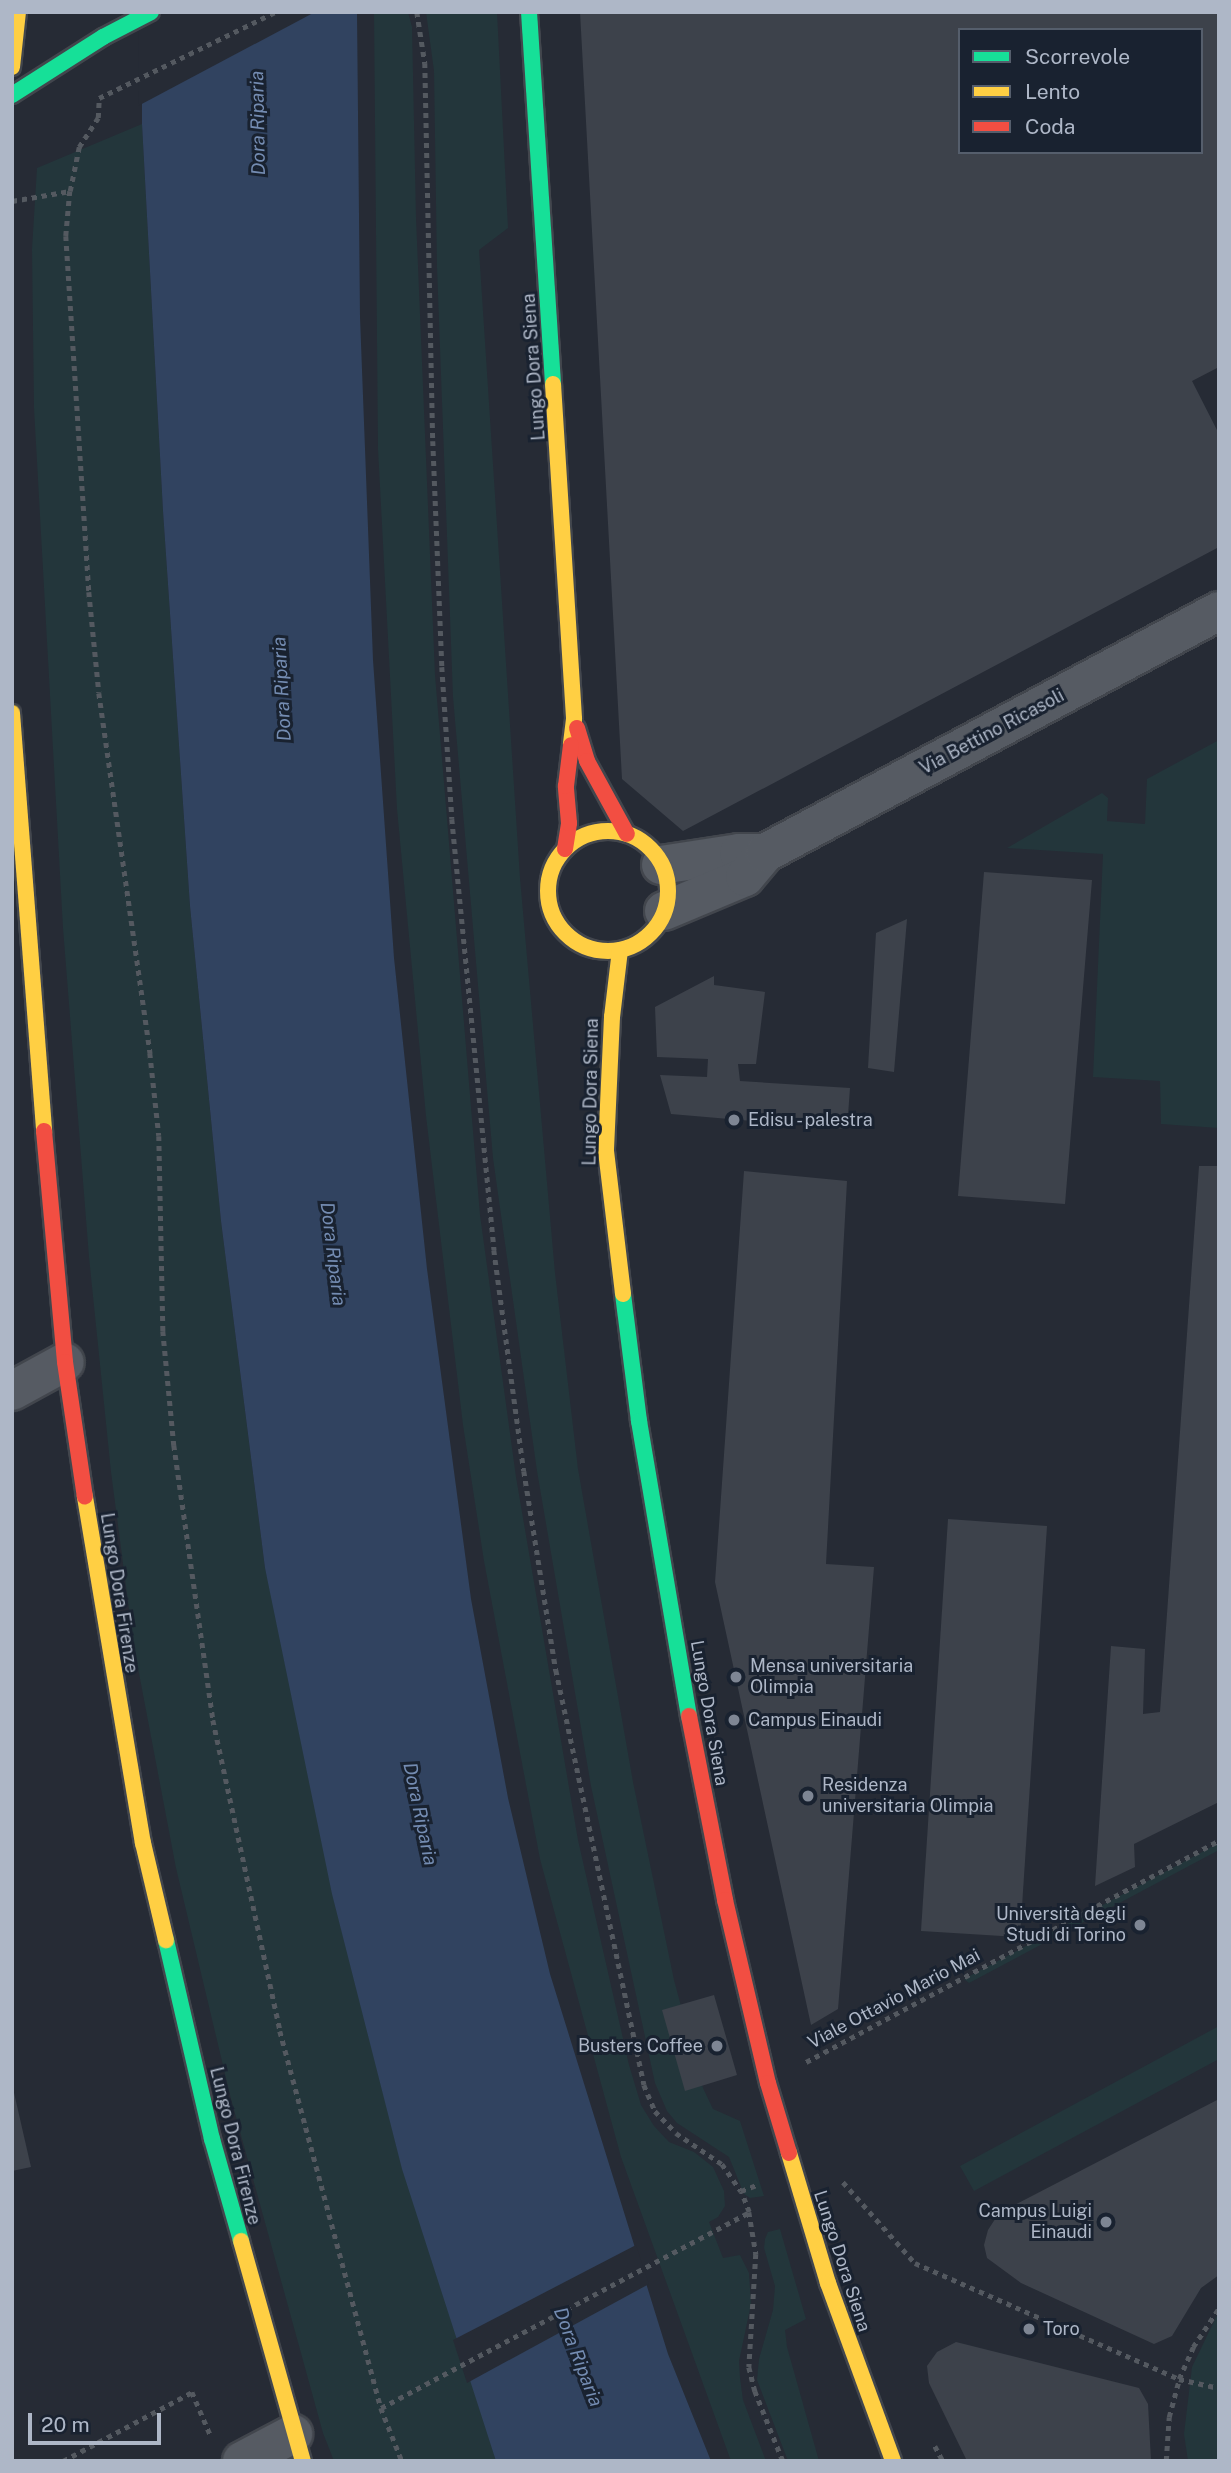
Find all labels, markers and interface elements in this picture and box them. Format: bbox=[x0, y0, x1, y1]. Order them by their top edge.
legend bbox=[958, 28, 1203, 154]
text: Scorrevole bbox=[1025, 44, 1130, 69]
water label: Dora Riparia bbox=[246, 71, 270, 175]
text: Lento bbox=[1025, 79, 1080, 104]
text: Coda bbox=[1025, 114, 1075, 139]
street label: Lungo Dora Siena bbox=[518, 293, 550, 441]
water label: Dora Riparia bbox=[268, 636, 296, 742]
street label: Via Bettino Ricasoli bbox=[916, 685, 1068, 779]
street label: Lungo Dora Siena bbox=[579, 1018, 603, 1166]
place label: Edisu - palestra bbox=[748, 1109, 878, 1131]
marker: Edisu - palestra bbox=[726, 1112, 742, 1128]
water label: Dora Riparia bbox=[315, 1201, 351, 1307]
street label: Lungo Dora Firenze bbox=[96, 1511, 142, 1675]
street label: Lungo Dora Siena bbox=[686, 1638, 732, 1788]
place label: Mensa universitaria Olimpia bbox=[750, 1656, 913, 1698]
marker: Mensa universitaria Olimpia bbox=[728, 1669, 744, 1685]
place label: Campus Einaudi bbox=[748, 1709, 882, 1731]
marker: Campus Einaudi bbox=[726, 1712, 742, 1728]
water label: Dora Riparia bbox=[398, 1760, 442, 1868]
place label: Residenza universitaria Olimpia bbox=[822, 1775, 993, 1817]
marker: Residenza universitaria Olimpia bbox=[800, 1788, 816, 1804]
place label: Università degli Studi di Torino bbox=[996, 1904, 1126, 1946]
marker: Università degli Studi di Torino bbox=[1132, 1917, 1148, 1933]
street label: Viale Ottavio Mario Mai bbox=[804, 1944, 984, 2054]
place label: Busters Coffee bbox=[578, 2035, 703, 2057]
marker: Busters Coffee bbox=[709, 2038, 725, 2054]
street label: Lungo Dora Firenze bbox=[205, 2065, 265, 2227]
street label: Lungo Dora Siena bbox=[809, 2187, 875, 2335]
place label: Campus Luigi Einaudi bbox=[979, 2201, 1092, 2244]
marker: Campus Luigi Einaudi bbox=[1098, 2214, 1114, 2230]
water label: Dora Riparia bbox=[549, 2304, 607, 2410]
place label: Toro bbox=[1043, 2318, 1080, 2340]
marker: Toro bbox=[1021, 2321, 1037, 2337]
scale bar bbox=[32, 2400, 164, 2444]
text: 20 m bbox=[41, 2412, 90, 2437]

